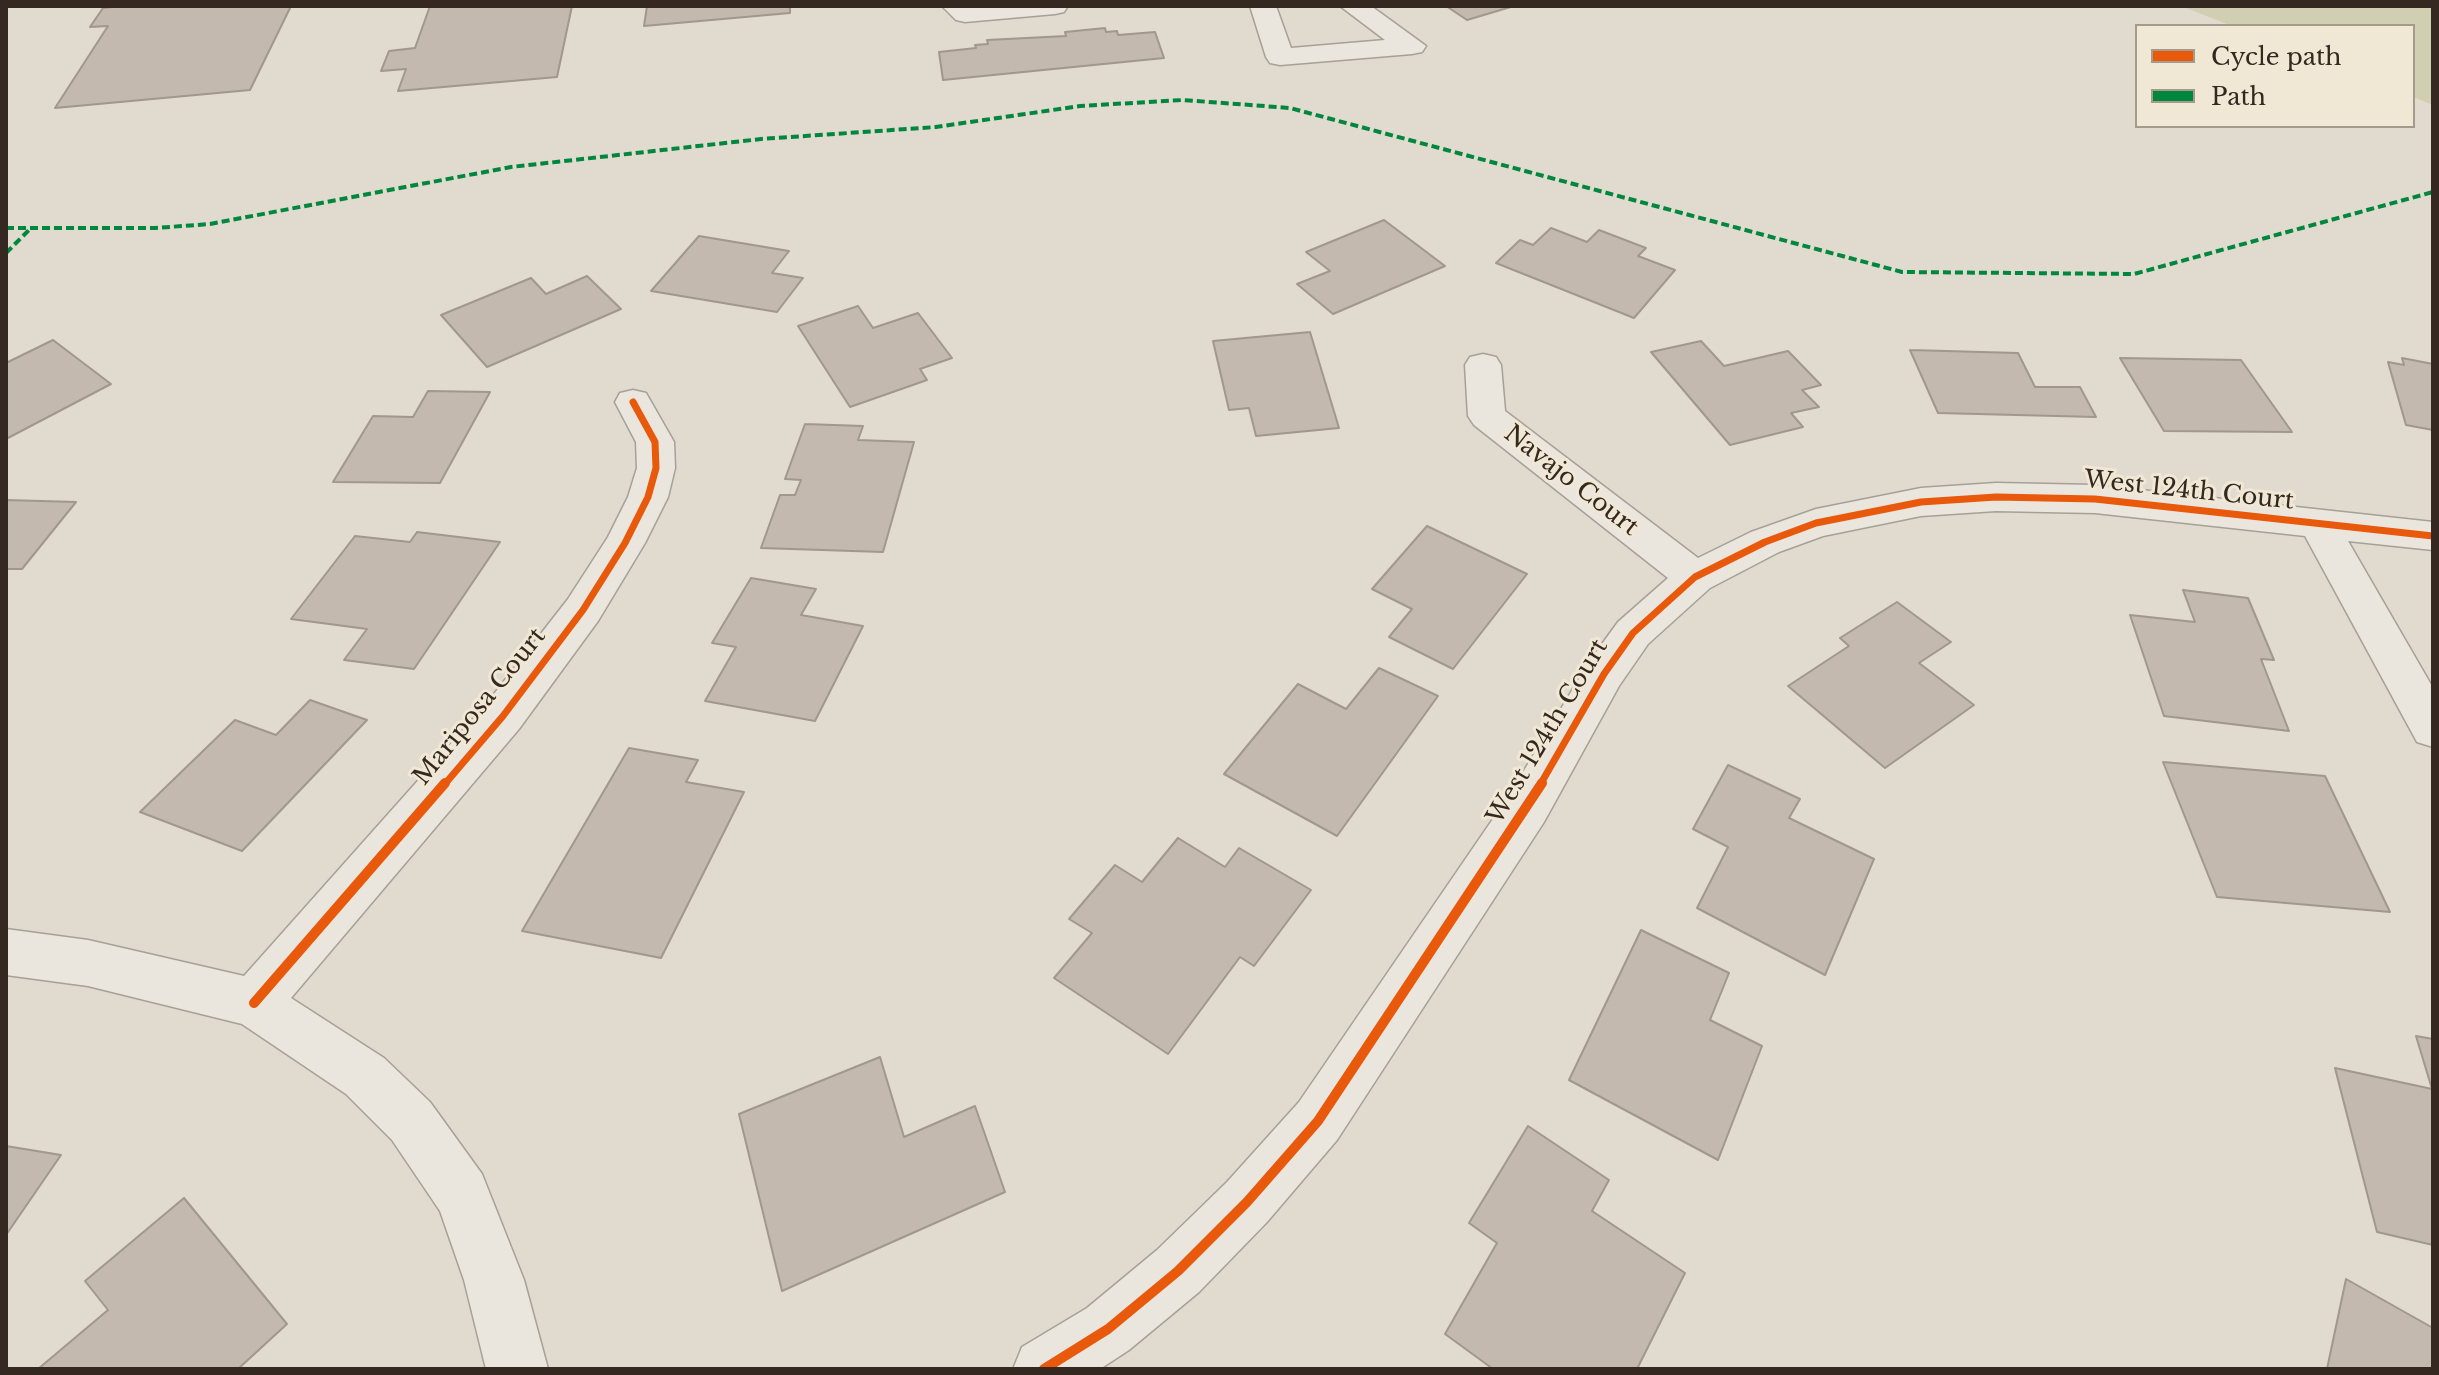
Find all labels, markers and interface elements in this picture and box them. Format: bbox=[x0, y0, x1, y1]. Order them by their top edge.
legend bbox=[2135, 24, 2415, 128]
text: Cycle path bbox=[2211, 42, 2342, 71]
text: Path bbox=[2211, 82, 2266, 111]
street label: Navajo Court bbox=[1498, 420, 1644, 542]
street label: West 124th Court bbox=[2083, 466, 2295, 516]
street label: Mariposa Court bbox=[408, 623, 552, 791]
street label: West 124th Court bbox=[1481, 634, 1615, 830]

